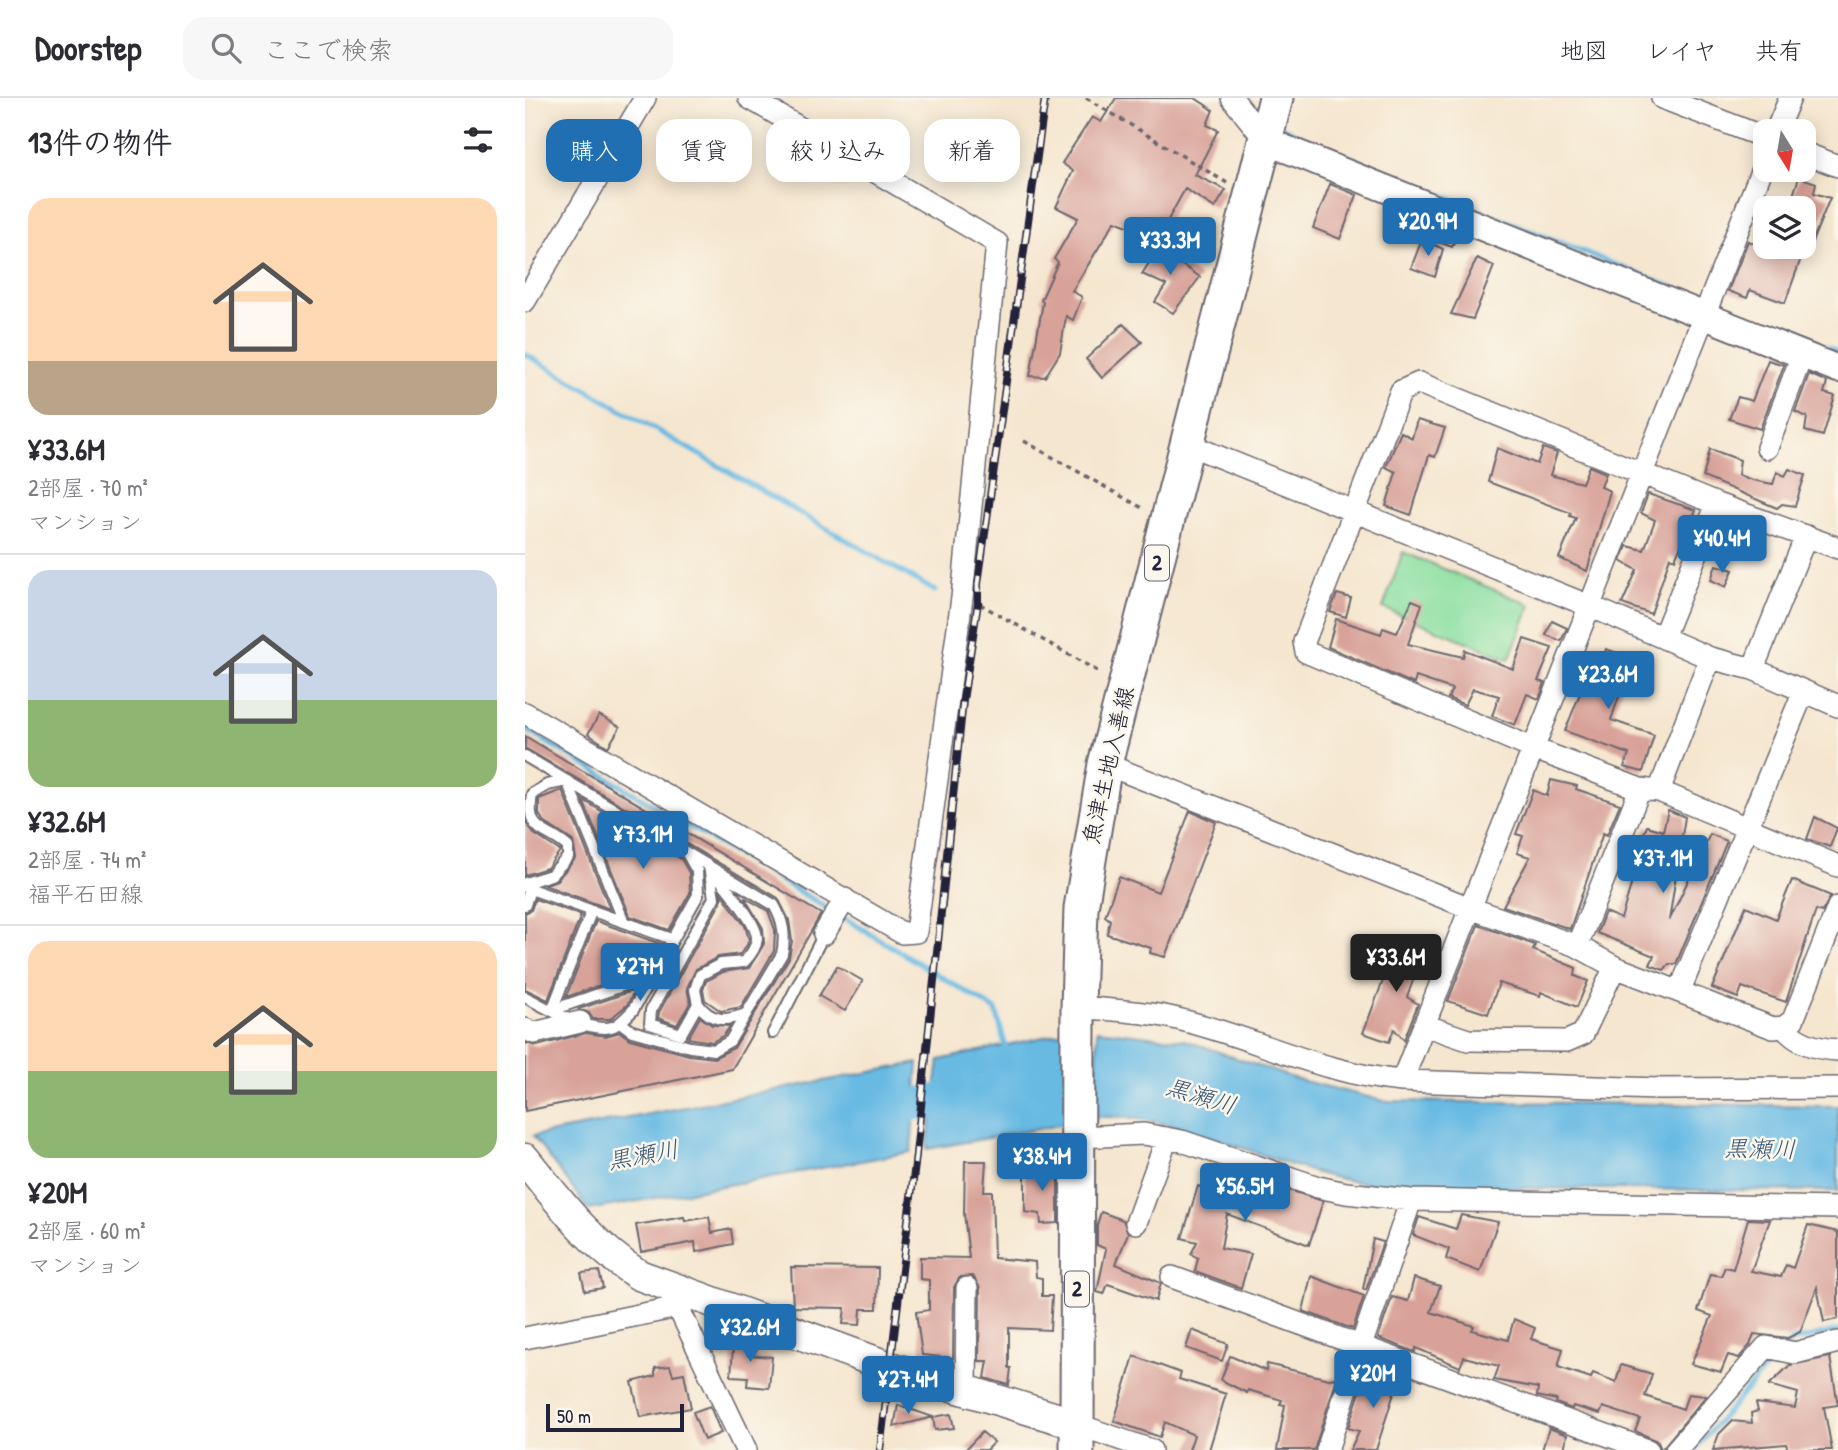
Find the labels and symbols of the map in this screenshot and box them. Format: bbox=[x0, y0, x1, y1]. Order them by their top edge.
north arrow bbox=[1753, 119, 1817, 182]
pin: ¥20.9M bbox=[1371, 198, 1485, 258]
pin: ¥33.3M bbox=[1113, 218, 1227, 277]
pin: ¥40.4M bbox=[1665, 516, 1779, 575]
road number: 2 bbox=[1145, 546, 1169, 580]
pin: ¥23.6M bbox=[1551, 652, 1665, 711]
street label: 魚津生地入善線 bbox=[1074, 683, 1141, 847]
pin: ¥73.1M bbox=[586, 812, 700, 871]
pin: ¥37.1M bbox=[1606, 836, 1720, 895]
pin: ¥33.6M bbox=[1339, 934, 1453, 994]
pin: ¥27M bbox=[599, 944, 681, 1003]
water label: 黒瀬川 bbox=[1162, 1069, 1240, 1121]
water label: 黒瀬川 bbox=[1724, 1131, 1796, 1165]
water label: 黒瀬川 bbox=[605, 1132, 681, 1176]
pin: ¥38.4M bbox=[985, 1134, 1099, 1193]
pin: ¥56.5M bbox=[1188, 1164, 1302, 1223]
road number: 2 bbox=[1065, 1272, 1089, 1306]
pin: ¥32.6M bbox=[693, 1304, 807, 1364]
pin: ¥20M bbox=[1332, 1350, 1414, 1410]
pin: ¥27.4M bbox=[851, 1356, 965, 1416]
scale bar bbox=[546, 1401, 684, 1433]

